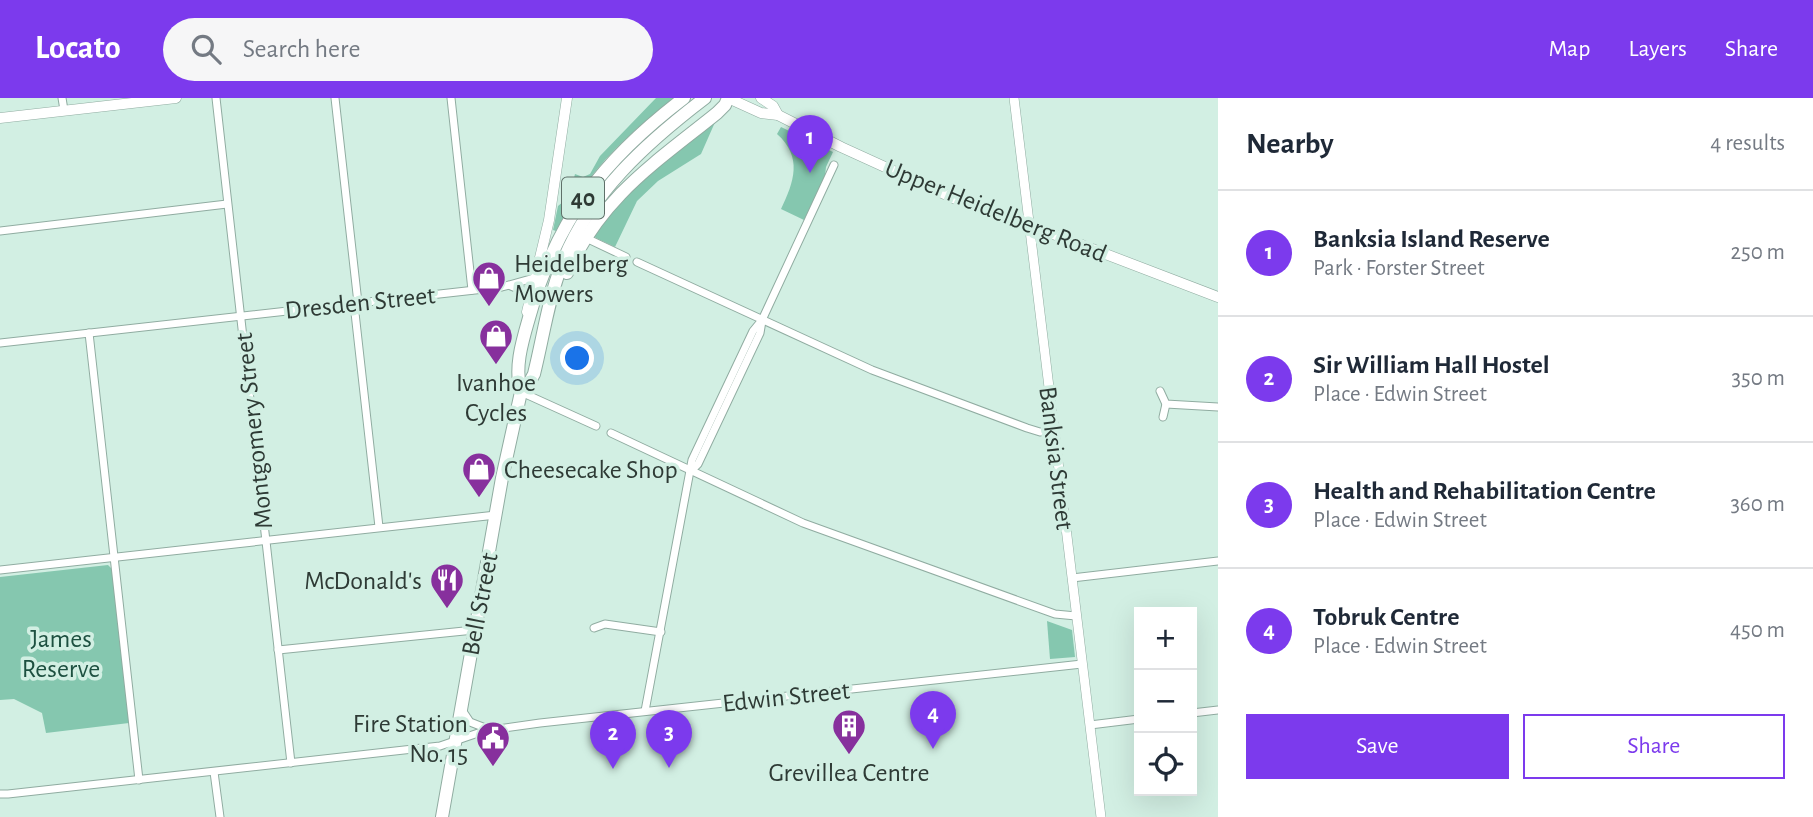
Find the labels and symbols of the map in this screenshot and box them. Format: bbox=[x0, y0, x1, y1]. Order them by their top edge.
pin: 1 bbox=[787, 115, 833, 173]
street label: Upper Heidelberg Road bbox=[881, 155, 1110, 267]
road number: 40 bbox=[562, 178, 604, 218]
place label: Heidelberg Mowers bbox=[514, 251, 628, 307]
shop icon: Heidelberg Mowers bbox=[470, 259, 508, 308]
street label: Dresden Street bbox=[284, 282, 437, 324]
shop icon: Ivanhoe Cycles bbox=[477, 317, 515, 366]
street label: Montgomery Street bbox=[231, 332, 277, 530]
your location bbox=[560, 341, 594, 375]
place label: Ivanhoe Cycles bbox=[456, 370, 536, 426]
street label: Banksia Street bbox=[1034, 385, 1078, 531]
shop icon: Cheesecake Shop bbox=[460, 450, 498, 499]
place label: Cheesecake Shop bbox=[504, 457, 678, 483]
street label: Bell Street bbox=[457, 551, 503, 658]
restaurant icon: McDonald's bbox=[428, 561, 466, 610]
place label: McDonald's bbox=[304, 568, 422, 594]
park label: James Reserve bbox=[22, 626, 100, 682]
street label: Edwin Street bbox=[721, 677, 851, 717]
pin: 4 bbox=[910, 691, 956, 749]
building icon: Grevillea Centre bbox=[830, 707, 868, 756]
pin: 3 bbox=[646, 710, 692, 768]
place label: Fire Station No. 15 bbox=[353, 711, 468, 767]
pin: 2 bbox=[590, 711, 636, 769]
public building icon: Fire Station No. 15 bbox=[474, 719, 512, 768]
place label: Grevillea Centre bbox=[769, 760, 929, 786]

